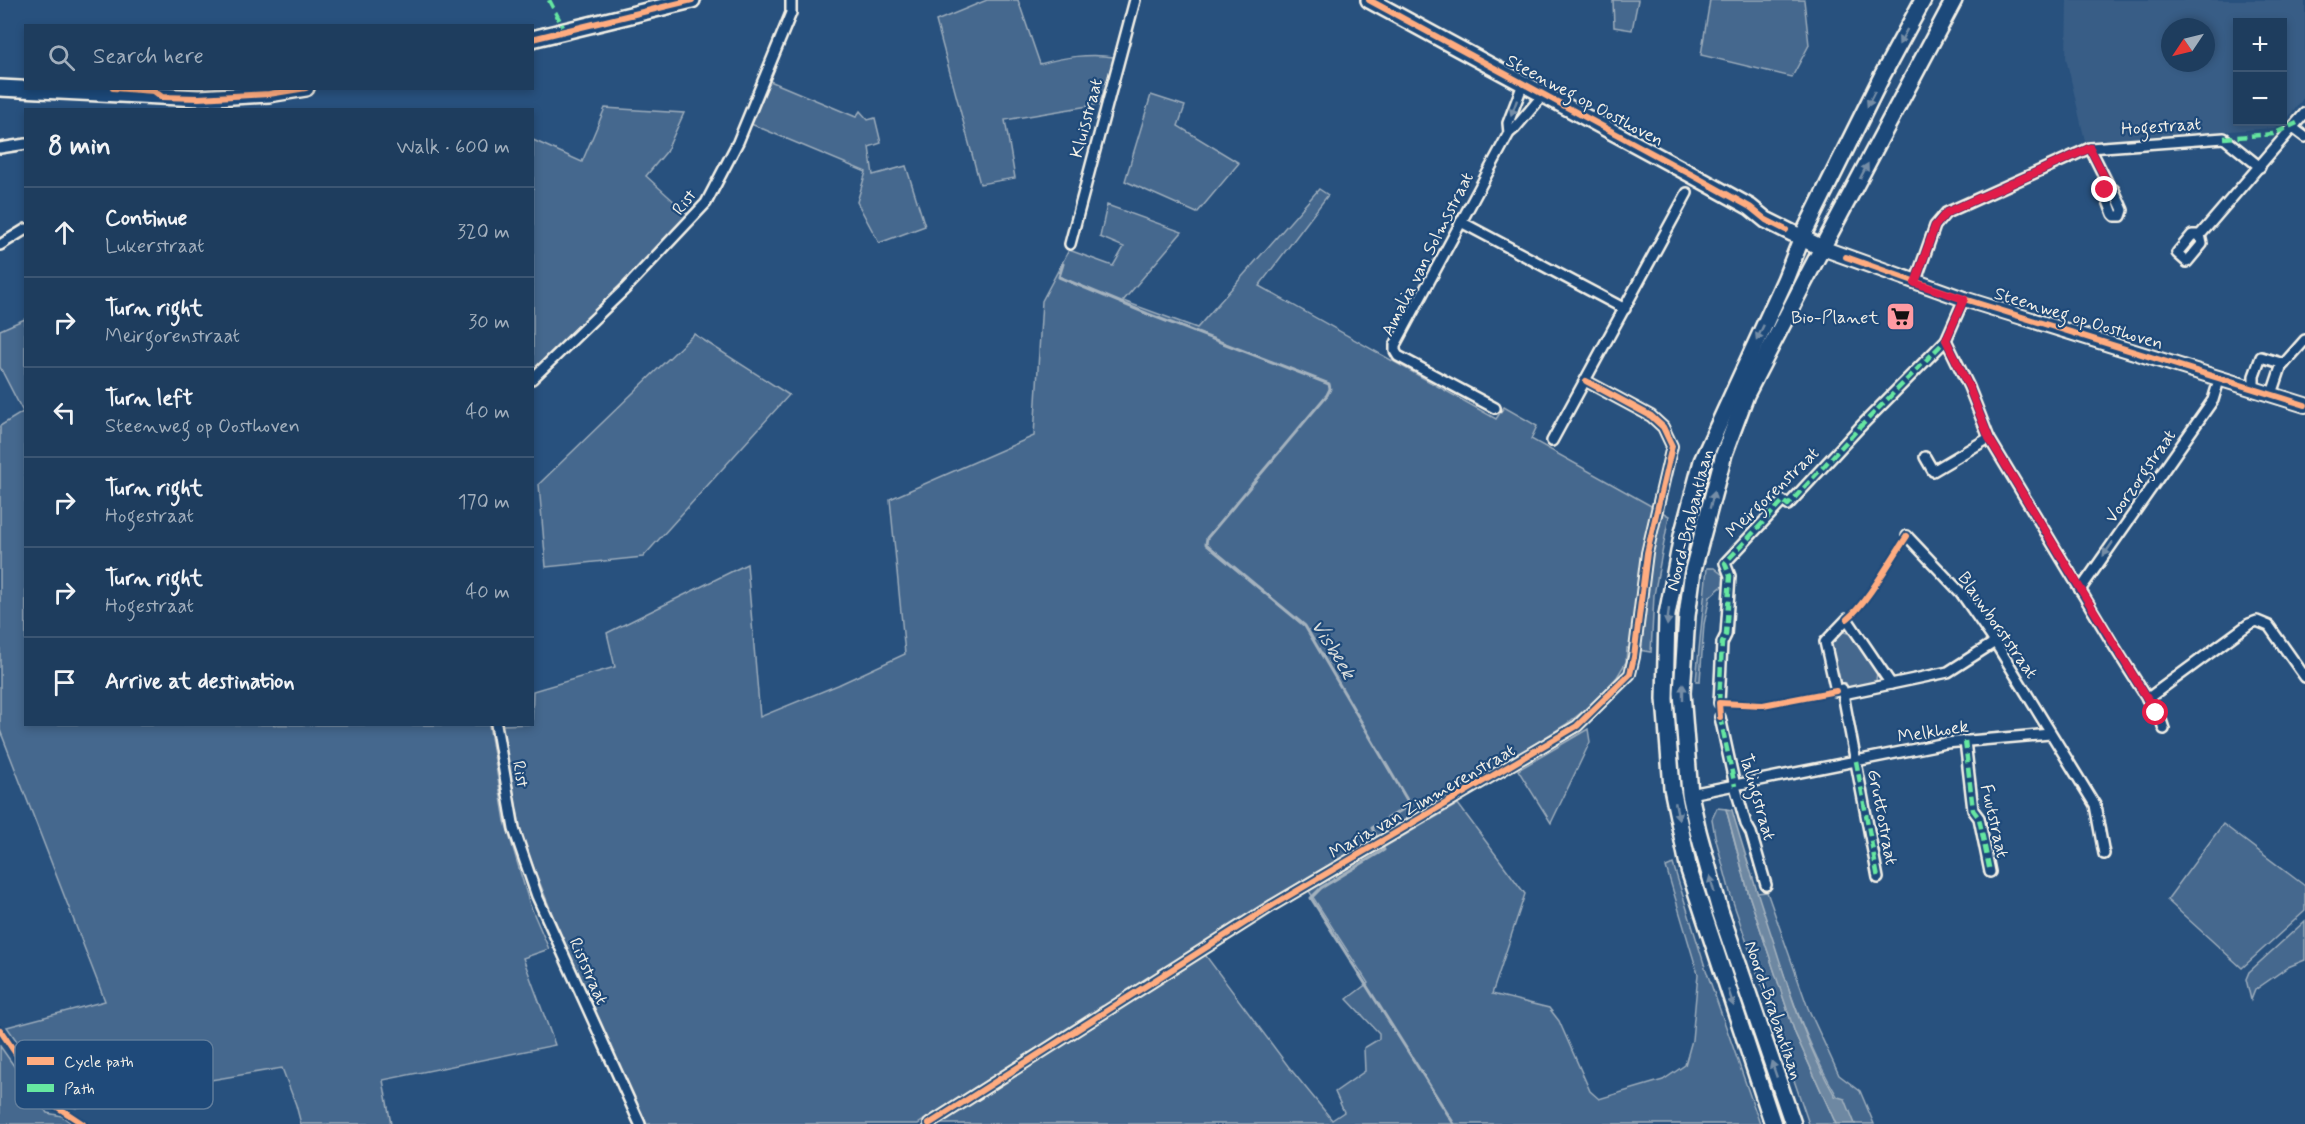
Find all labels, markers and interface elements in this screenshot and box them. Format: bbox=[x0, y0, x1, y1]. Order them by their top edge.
north arrow bbox=[2161, 18, 2215, 72]
map controls bbox=[2233, 18, 2287, 126]
button: + bbox=[2233, 18, 2287, 72]
search box bbox=[24, 24, 534, 90]
one-way arrow bbox=[1898, 29, 1908, 46]
icon: search bbox=[45, 41, 78, 74]
text: Search here bbox=[93, 43, 204, 71]
street label: Steenweg op Oosthoven bbox=[1500, 49, 1668, 154]
button: − bbox=[2233, 72, 2287, 126]
street label: Kluisstraat bbox=[1065, 76, 1109, 161]
one-way arrow bbox=[1866, 91, 1875, 108]
one-way arrow bbox=[1508, 99, 1518, 117]
street label: Hogestraat bbox=[2120, 112, 2202, 144]
text: 8 min bbox=[48, 130, 111, 164]
text: Walk · 600 m bbox=[396, 134, 510, 161]
one-way arrow bbox=[1859, 162, 1869, 179]
street label: Amalia van Solmsstraat bbox=[1376, 168, 1480, 341]
route end bbox=[2091, 176, 2117, 202]
street label: Rist bbox=[667, 184, 703, 221]
text: Continue bbox=[105, 205, 187, 233]
icon: ahead bbox=[48, 216, 81, 249]
text: 320 m bbox=[457, 219, 510, 246]
text: Lukerstraat bbox=[105, 233, 204, 260]
street label: Steenweg op Oosthoven bbox=[1991, 282, 2166, 358]
text: Turn right bbox=[105, 295, 203, 323]
supermarket icon: Bio-Planet bbox=[1884, 301, 1916, 333]
icon: right bbox=[48, 306, 81, 339]
place label: Bio-Planet bbox=[1791, 306, 1879, 330]
text: 30 m bbox=[468, 309, 510, 336]
text: Meirgorenstraat bbox=[105, 323, 240, 350]
one-way arrow bbox=[1756, 325, 1765, 342]
text: Turn left bbox=[105, 385, 193, 413]
icon: left bbox=[48, 396, 81, 429]
text: 40 m bbox=[466, 399, 510, 426]
text: Steenweg op Oosthoven bbox=[105, 413, 300, 440]
street label: Voorzorgstraat bbox=[2100, 425, 2184, 529]
street label: Meirgorenstraat bbox=[1721, 442, 1826, 545]
street label: Noord-Brabantlaan bbox=[1661, 447, 1719, 594]
text: Turn right bbox=[105, 475, 203, 503]
icon: right bbox=[48, 486, 81, 519]
text: 170 m bbox=[458, 489, 510, 516]
one-way arrow bbox=[1707, 491, 1717, 509]
text: Hogestraat bbox=[105, 503, 194, 530]
one-way arrow bbox=[2103, 541, 2115, 556]
text: Turn right bbox=[105, 565, 203, 593]
street label: Blauwborststraat bbox=[1951, 567, 2043, 684]
icon: right bbox=[48, 576, 81, 609]
text: 40 m bbox=[466, 579, 510, 606]
text: Hogestraat bbox=[105, 593, 194, 620]
one-way arrow bbox=[1663, 607, 1673, 626]
water label: Visbeek bbox=[1304, 615, 1363, 686]
icon: arrive bbox=[48, 666, 81, 699]
text: Arrive at destination bbox=[105, 668, 295, 696]
one-way arrow bbox=[1678, 682, 1688, 701]
route start bbox=[2142, 699, 2168, 725]
street label: Melkhoek bbox=[1896, 715, 1970, 749]
street label: Maria van Zimmerenstraat bbox=[1325, 739, 1520, 865]
street label: Talingstraat bbox=[1731, 751, 1781, 844]
street label: Rist bbox=[506, 759, 534, 790]
street label: Gruttostraat bbox=[1861, 767, 1903, 867]
street label: Fuutstraat bbox=[1974, 782, 2014, 861]
one-way arrow bbox=[1673, 801, 1682, 820]
one-way arrow bbox=[1707, 875, 1716, 893]
street label: Riststraat bbox=[563, 934, 614, 1009]
street label: Noord-Brabantlaan bbox=[1738, 938, 1808, 1083]
one-way arrow bbox=[1727, 989, 1736, 1007]
legend bbox=[15, 1040, 213, 1109]
text: Cycle path bbox=[64, 1052, 134, 1073]
one-way arrow bbox=[1769, 1060, 1778, 1078]
text: Path bbox=[64, 1079, 95, 1100]

